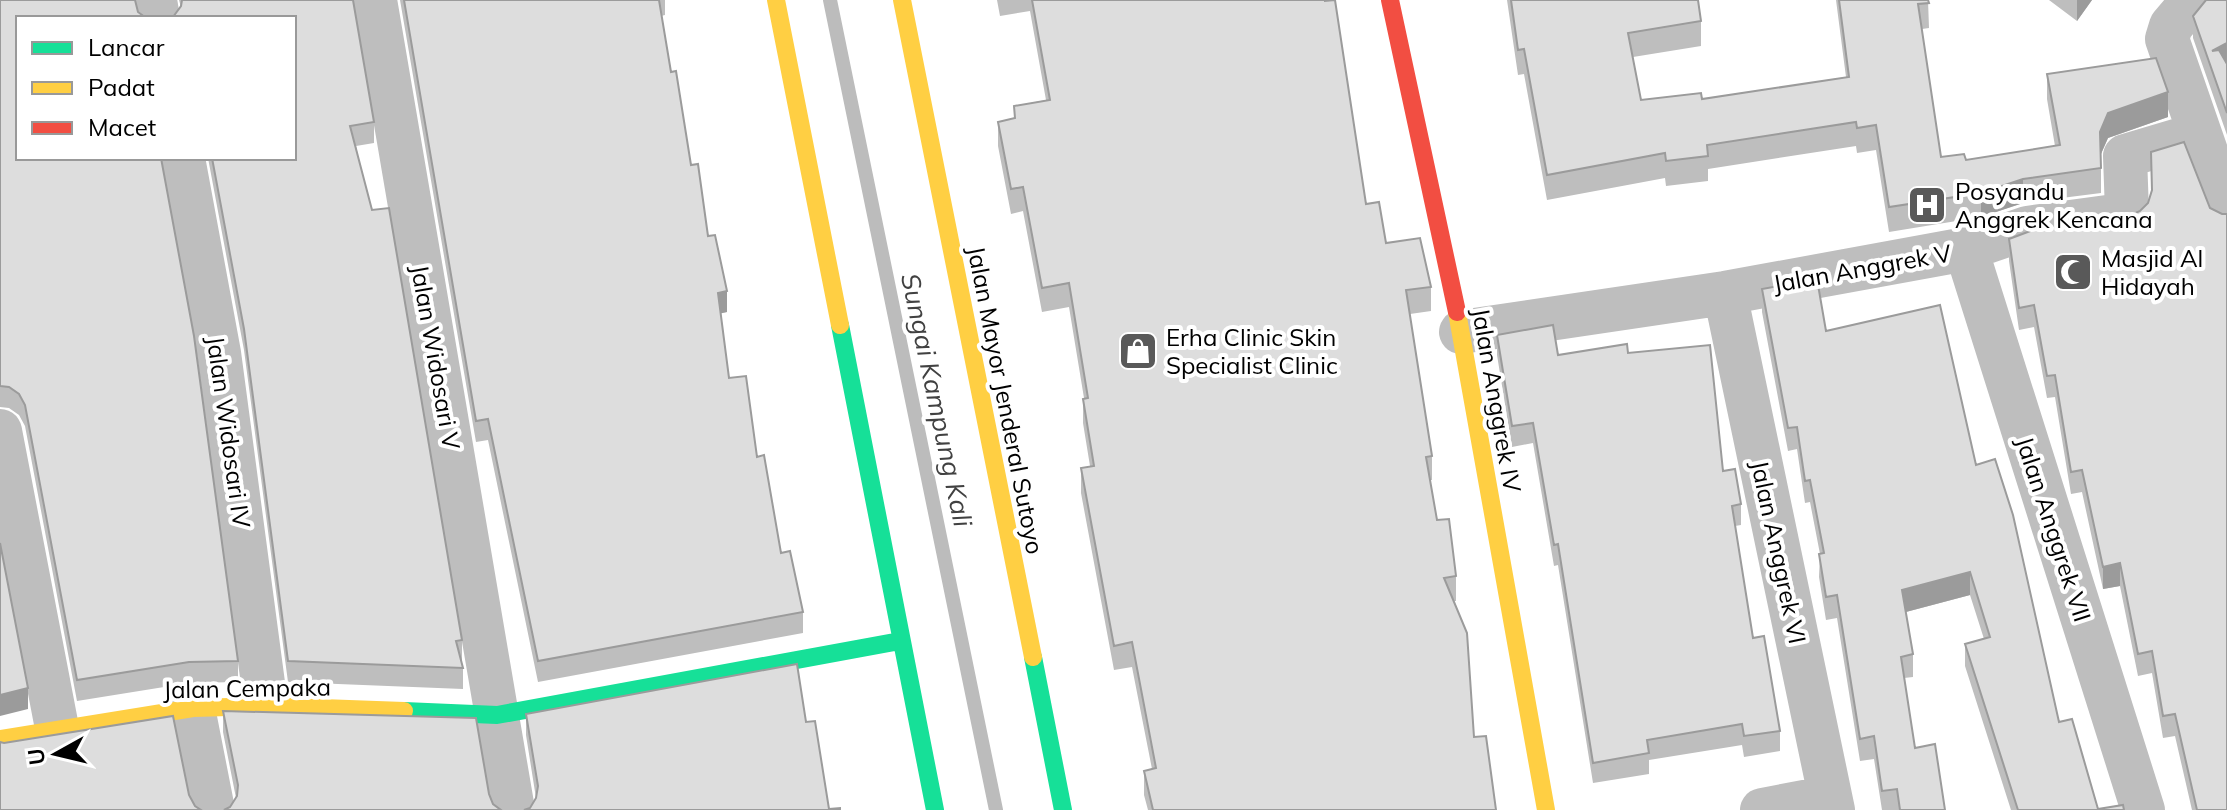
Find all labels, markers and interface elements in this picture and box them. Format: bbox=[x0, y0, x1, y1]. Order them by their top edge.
legend bbox=[16, 16, 296, 160]
text: Lancar bbox=[88, 32, 165, 62]
text: Padat bbox=[88, 72, 155, 102]
text: Macet bbox=[88, 112, 156, 142]
place label: Posyandu Anggrek Kencana bbox=[1955, 176, 2153, 234]
hospital icon: Posyandu Anggrek Kencana bbox=[1906, 184, 1948, 226]
street label: Jalan Anggrek V bbox=[1771, 238, 1954, 298]
street label: Jalan Mayor Jenderal Sutoyo bbox=[961, 243, 1051, 557]
place label: Masjid Al Hidayah bbox=[2101, 243, 2203, 301]
mosque icon: Masjid Al Hidayah bbox=[2052, 251, 2094, 293]
street label: Jalan Widosari V bbox=[405, 262, 467, 452]
water label: Sungai Kampung Kali bbox=[894, 270, 980, 531]
street label: Jalan Anggrek IV bbox=[1466, 306, 1528, 495]
place label: Erha Clinic Skin Specialist Clinic bbox=[1166, 322, 1338, 380]
shop icon: Erha Clinic Skin Specialist Clinic bbox=[1117, 330, 1159, 372]
street label: Jalan Widosari IV bbox=[201, 334, 257, 530]
street label: Jalan Anggrek VII bbox=[2010, 433, 2098, 625]
street label: Jalan Anggrek VI bbox=[1745, 458, 1813, 646]
street label: Jalan Cempaka bbox=[163, 672, 331, 704]
north arrow bbox=[16, 714, 96, 794]
text: U bbox=[21, 747, 51, 767]

